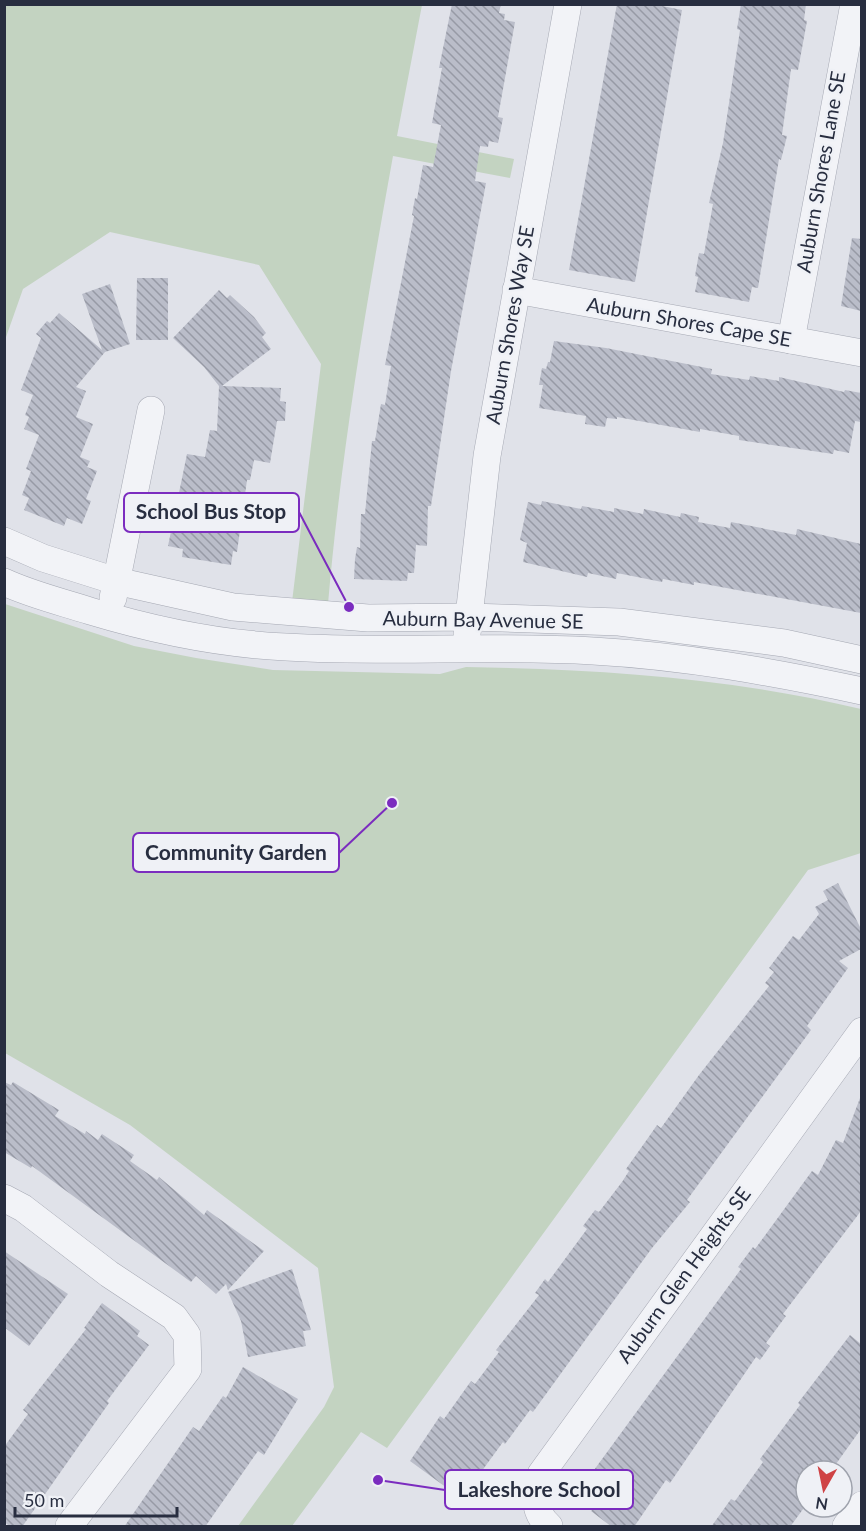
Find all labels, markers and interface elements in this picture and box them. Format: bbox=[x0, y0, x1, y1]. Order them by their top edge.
street label: Auburn Shores Lane SE bbox=[790, 69, 850, 274]
street label: Auburn Shores Way SE bbox=[480, 224, 538, 426]
street label: Auburn Shores Cape SE bbox=[585, 291, 793, 351]
callout: School Bus Stop bbox=[124, 493, 299, 532]
text: School Bus Stop bbox=[136, 498, 286, 523]
street label: Auburn Bay Avenue SE bbox=[382, 605, 584, 633]
callout: Community Garden bbox=[133, 833, 339, 872]
text: Community Garden bbox=[145, 839, 327, 864]
street label: Auburn Glen Heights SE bbox=[611, 1182, 755, 1367]
north arrow bbox=[794, 1459, 854, 1519]
callout: Lakeshore School bbox=[445, 1470, 633, 1509]
text: Lakeshore School bbox=[457, 1476, 621, 1501]
scale bar bbox=[15, 1480, 177, 1518]
text: 50 m bbox=[24, 1489, 64, 1511]
text: N bbox=[814, 1494, 829, 1515]

